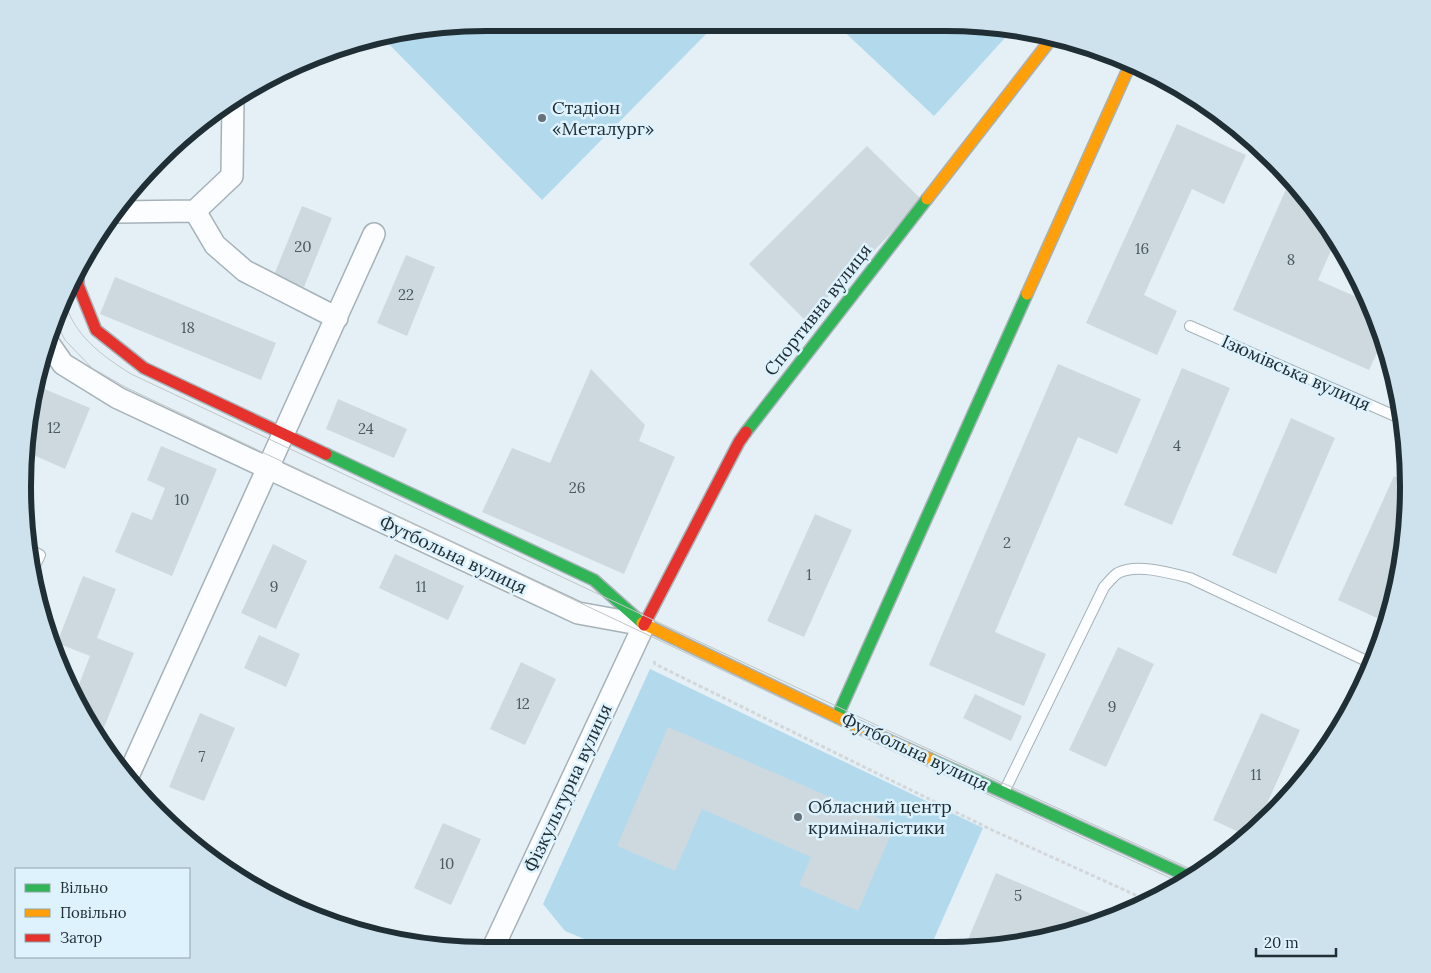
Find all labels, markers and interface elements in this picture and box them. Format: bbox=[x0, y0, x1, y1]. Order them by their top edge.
place label: Стадіон «Металург» bbox=[552, 96, 654, 140]
marker: Стадіон «Металург» bbox=[536, 112, 548, 124]
house number: 20 bbox=[294, 237, 312, 256]
street label: Спортивна вулиця bbox=[759, 239, 876, 380]
house number: 16 bbox=[1135, 239, 1149, 258]
house number: 8 bbox=[1287, 250, 1295, 269]
house number: 22 bbox=[398, 285, 414, 304]
house number: 18 bbox=[181, 318, 195, 337]
street label: Ізюмівська вулиця bbox=[1218, 329, 1374, 416]
house number: 12 bbox=[47, 418, 61, 437]
house number: 24 bbox=[358, 419, 374, 438]
house number: 4 bbox=[1173, 436, 1181, 455]
house number: 26 bbox=[569, 478, 585, 497]
house number: 10 bbox=[175, 490, 189, 509]
street label: Футбольна вулиця bbox=[376, 510, 531, 599]
house number: 2 bbox=[1003, 533, 1011, 552]
house number: 1 bbox=[806, 565, 812, 584]
house number: 9 bbox=[270, 577, 278, 596]
house number: 11 bbox=[416, 577, 426, 596]
house number: 12 bbox=[516, 694, 530, 713]
house number: 9 bbox=[1108, 697, 1116, 716]
street label: Фізкультурна вулиця bbox=[518, 700, 617, 876]
street label: Футбольна вулиця bbox=[838, 707, 993, 796]
house number: 7 bbox=[199, 747, 206, 766]
house number: 11 bbox=[1251, 765, 1261, 784]
place label: Обласний центр криміналістики bbox=[808, 795, 952, 839]
marker: Обласний центр криміналістики bbox=[792, 811, 804, 823]
house number: 10 bbox=[440, 854, 454, 873]
legend bbox=[15, 868, 190, 958]
text: Вільно bbox=[60, 878, 108, 897]
house number: 5 bbox=[1014, 886, 1022, 905]
text: Повільно bbox=[60, 903, 127, 922]
scale bar bbox=[1256, 926, 1336, 958]
text: Затор bbox=[60, 928, 102, 947]
text: 20 m bbox=[1264, 933, 1299, 952]

